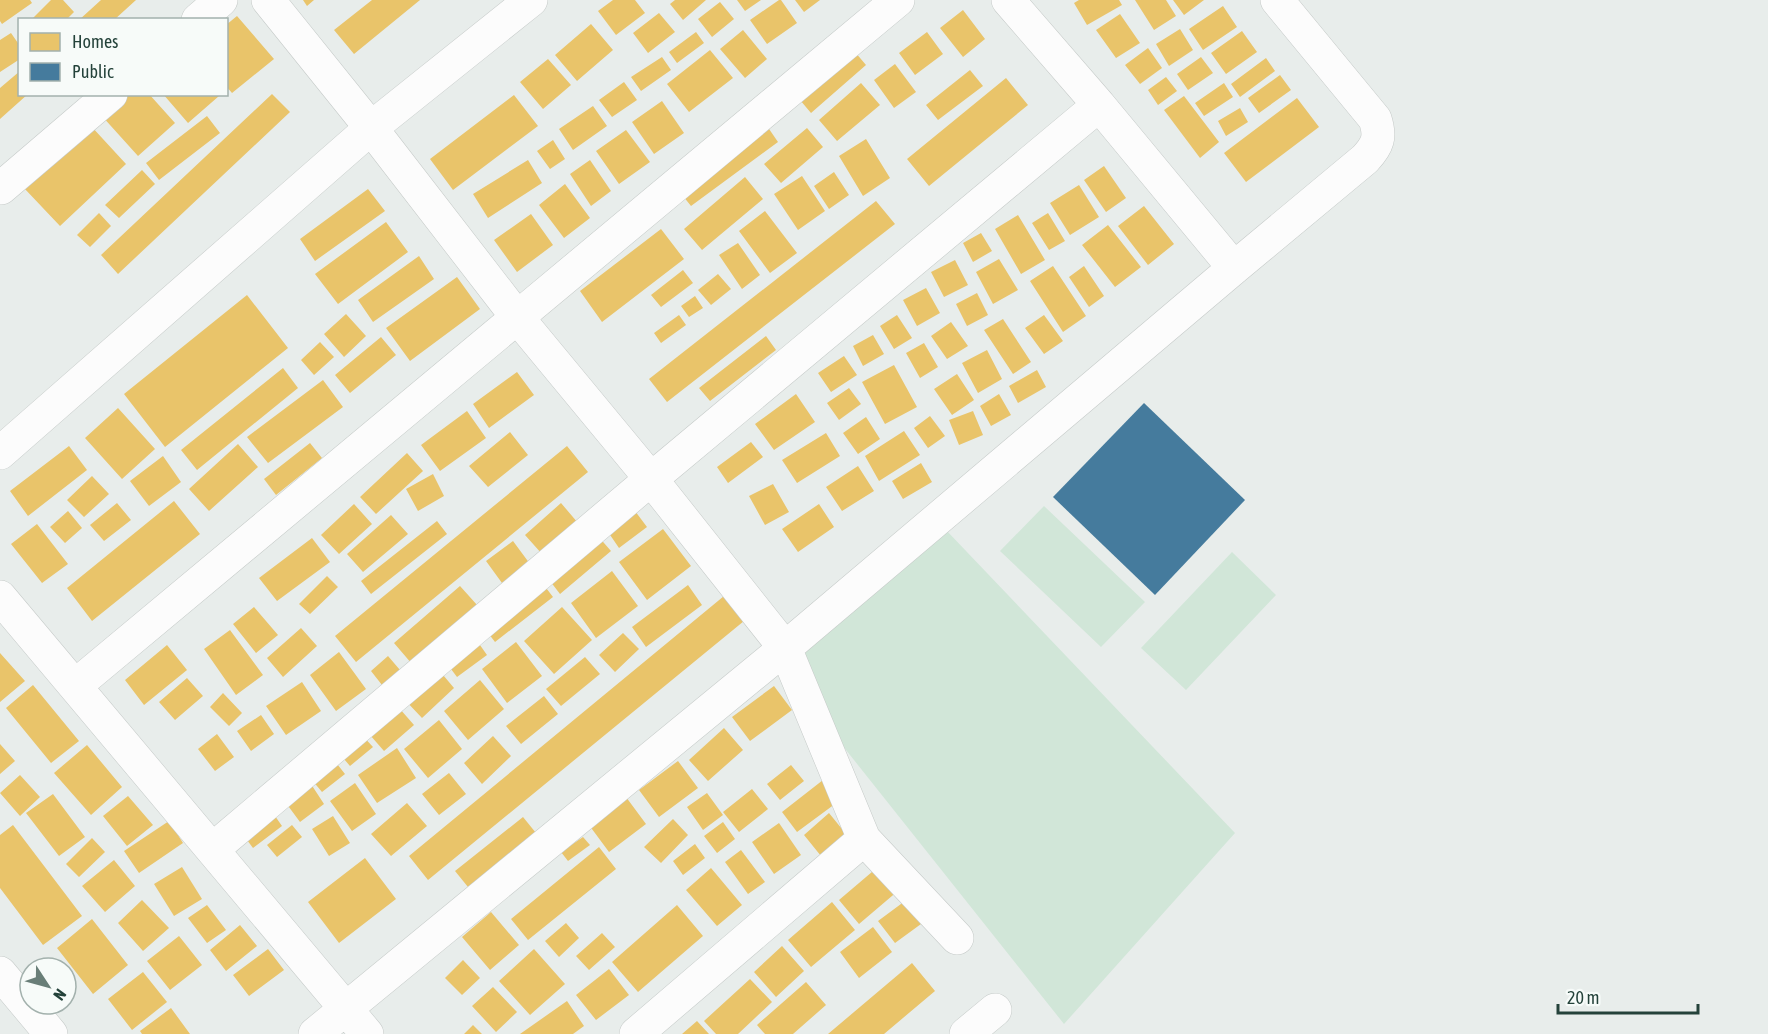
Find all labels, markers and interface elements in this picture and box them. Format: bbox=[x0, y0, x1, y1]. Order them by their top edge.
legend bbox=[18, 18, 228, 96]
text: Homes bbox=[72, 31, 118, 52]
text: Public bbox=[72, 61, 114, 82]
north arrow bbox=[18, 956, 78, 1016]
scale bar bbox=[1558, 977, 1698, 1015]
text: N bbox=[50, 986, 70, 1004]
text: 20 m bbox=[1567, 987, 1599, 1008]

